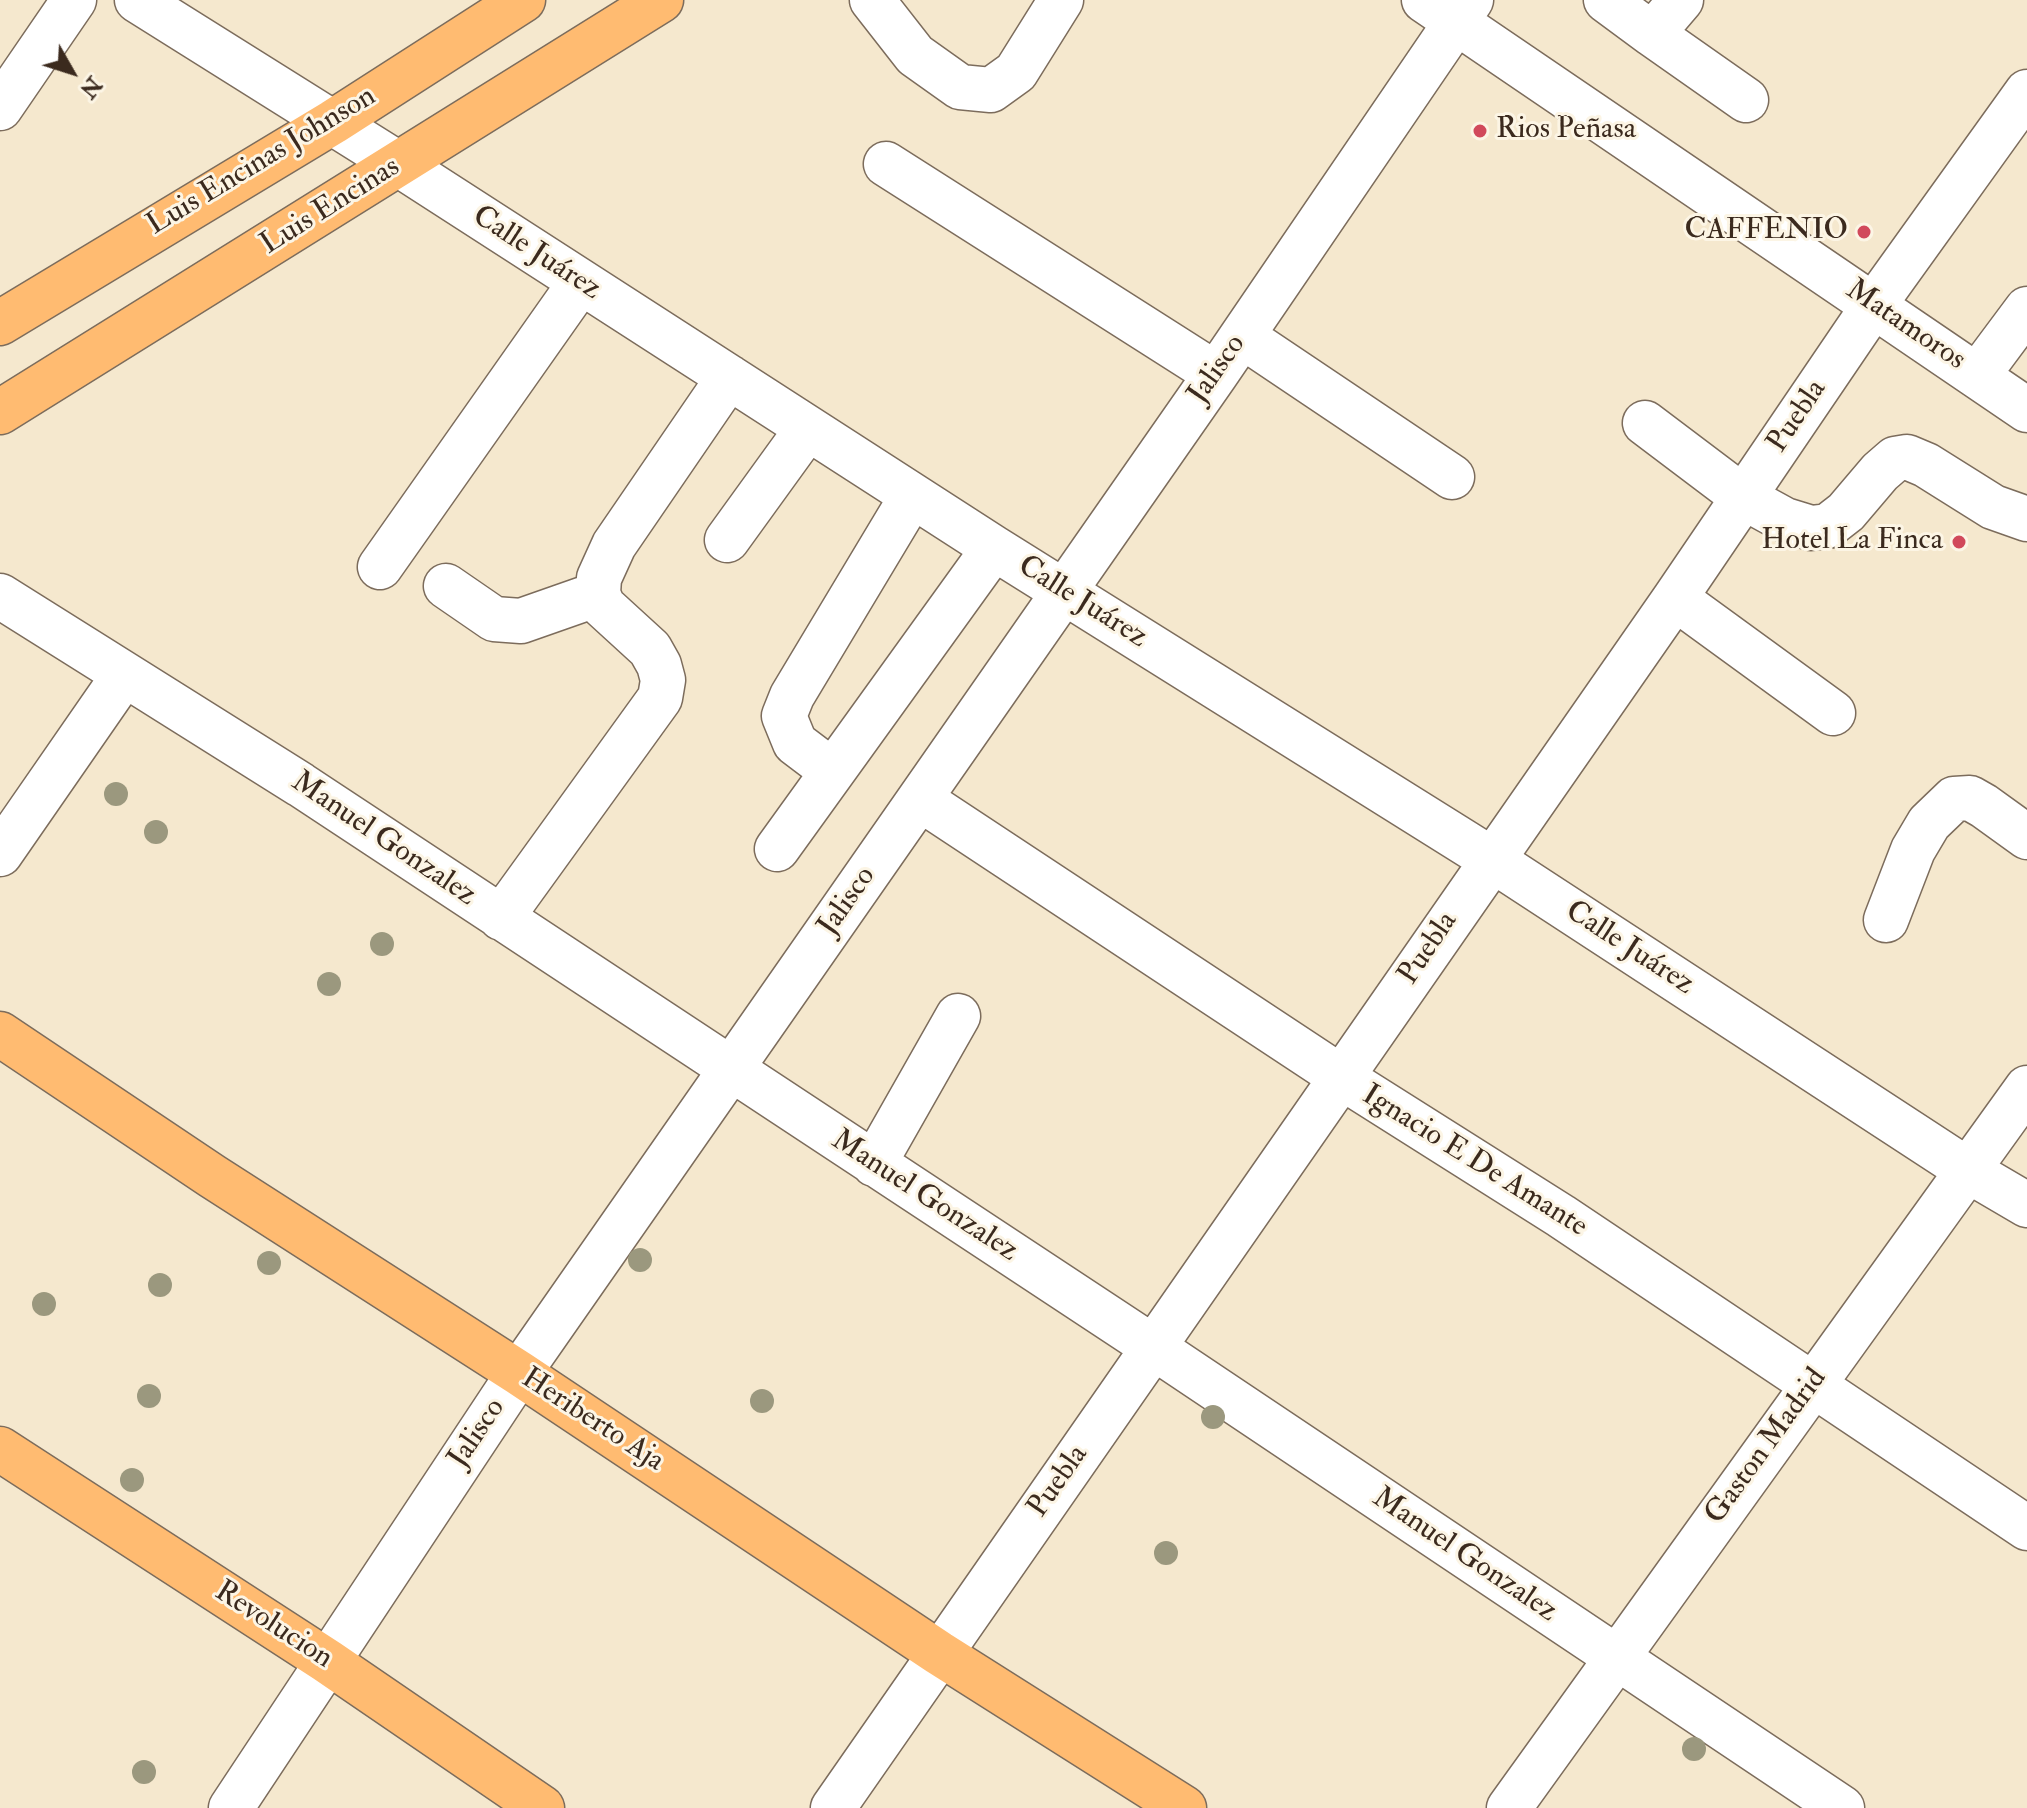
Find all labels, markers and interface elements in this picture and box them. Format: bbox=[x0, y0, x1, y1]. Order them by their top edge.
north arrow bbox=[32, 32, 112, 112]
text: N bbox=[74, 71, 108, 104]
street label: Luis Encinas Johnson bbox=[141, 79, 383, 245]
place label: Rios Peñasa bbox=[1496, 113, 1636, 149]
marker: Rios Peñasa bbox=[1471, 122, 1489, 140]
street label: Luis Encinas bbox=[255, 150, 407, 264]
street label: Calle Juárez bbox=[465, 199, 607, 309]
place label: CAFFENIO bbox=[1685, 214, 1848, 250]
marker: CAFFENIO bbox=[1855, 223, 1873, 241]
street label: Matamoros bbox=[1838, 273, 1972, 379]
street label: Jalisco bbox=[1181, 328, 1255, 412]
street label: Puebla bbox=[1761, 374, 1835, 460]
place label: Hotel La Finca bbox=[1761, 524, 1943, 560]
marker: Hotel La Finca bbox=[1950, 533, 1968, 551]
street label: Calle Juárez bbox=[1011, 549, 1153, 657]
street label: Manuel Gonzalez bbox=[284, 765, 482, 915]
street label: Jalisco bbox=[811, 860, 885, 944]
street label: Calle Juárez bbox=[1558, 894, 1700, 1004]
street label: Puebla bbox=[1392, 906, 1466, 992]
street label: Ignacio E De Amante bbox=[1355, 1078, 1593, 1246]
street label: Manuel Gonzalez bbox=[824, 1123, 1024, 1271]
street label: Heriberto Aja bbox=[514, 1362, 670, 1480]
street label: Gaston Madrid bbox=[1699, 1362, 1835, 1532]
street label: Jalisco bbox=[442, 1392, 514, 1476]
street label: Puebla bbox=[1021, 1439, 1097, 1525]
street label: Manuel Gonzalez bbox=[1365, 1481, 1563, 1631]
street label: Revolucion bbox=[207, 1574, 339, 1678]

